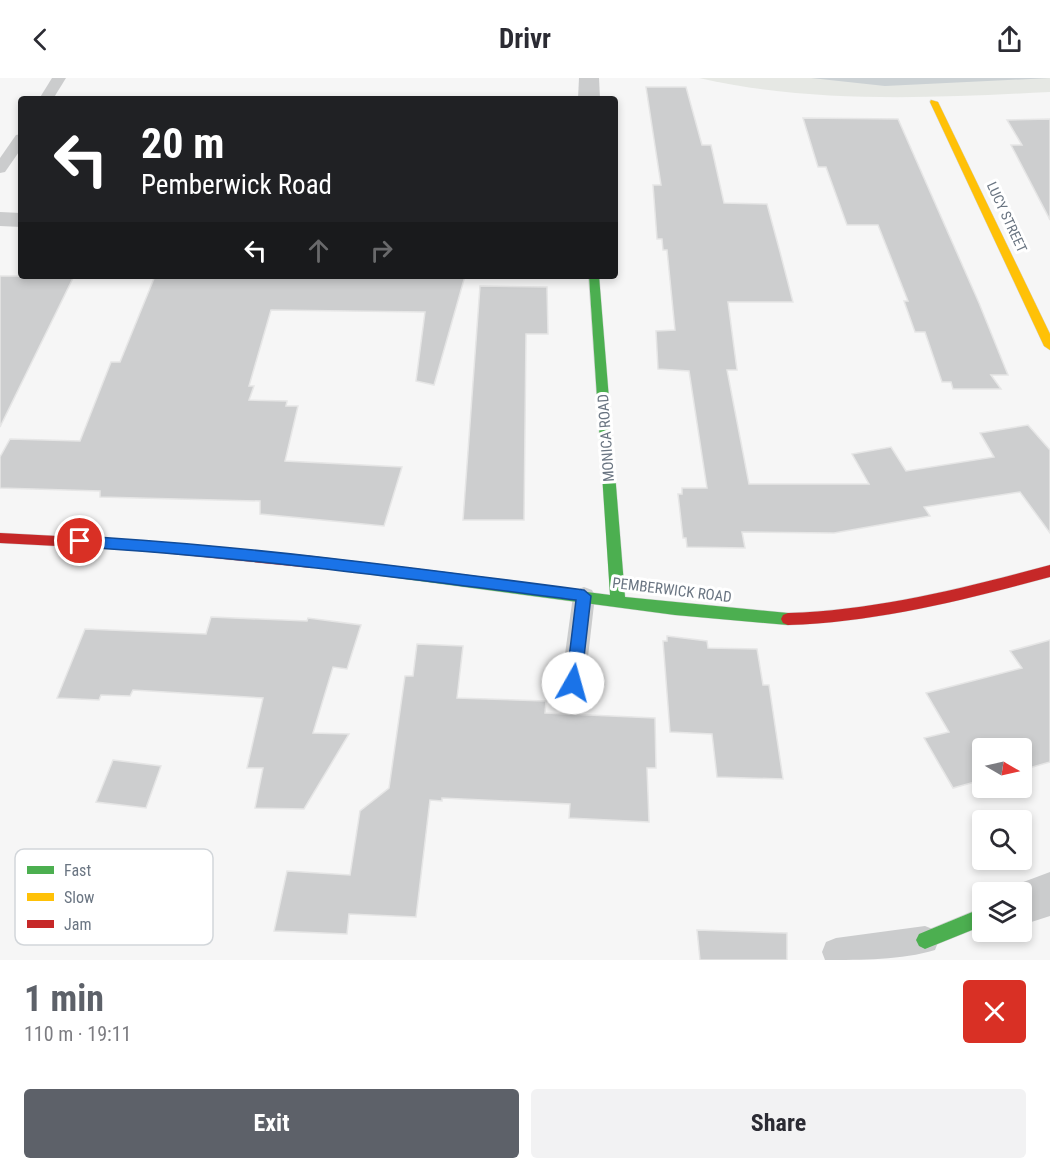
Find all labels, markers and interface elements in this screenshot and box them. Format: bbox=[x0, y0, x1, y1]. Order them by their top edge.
icon: back bbox=[24, 23, 57, 56]
text: Drivr bbox=[499, 23, 551, 55]
icon: share bbox=[993, 23, 1026, 56]
text: 20 m bbox=[141, 119, 224, 168]
icon: left bbox=[42, 120, 120, 198]
text: Pemberwick Road bbox=[141, 169, 332, 201]
street label: LUCY STREET bbox=[984, 179, 1030, 255]
icon: left bbox=[239, 234, 272, 267]
icon: ahead bbox=[302, 234, 335, 267]
icon: right bbox=[365, 234, 398, 267]
street label: MONICA ROAD bbox=[594, 393, 618, 483]
pin bbox=[54, 515, 105, 566]
icon: arrive bbox=[63, 524, 96, 557]
street label: PEMBERWICK ROAD bbox=[611, 574, 733, 606]
position arrow bbox=[541, 651, 605, 715]
north arrow bbox=[972, 738, 1032, 798]
map controls bbox=[972, 738, 1032, 942]
button: search bbox=[972, 810, 1032, 870]
legend bbox=[15, 849, 213, 945]
text: Fast bbox=[64, 861, 91, 880]
button: layers bbox=[972, 882, 1032, 942]
text: Slow bbox=[64, 888, 94, 907]
text: Jam bbox=[64, 915, 91, 934]
text: 1 min bbox=[24, 978, 104, 1020]
button: close bbox=[963, 980, 1026, 1043]
text: 110 m · 19:11 bbox=[24, 1022, 131, 1046]
button: Exit bbox=[24, 1089, 519, 1158]
button: Share bbox=[531, 1089, 1026, 1158]

